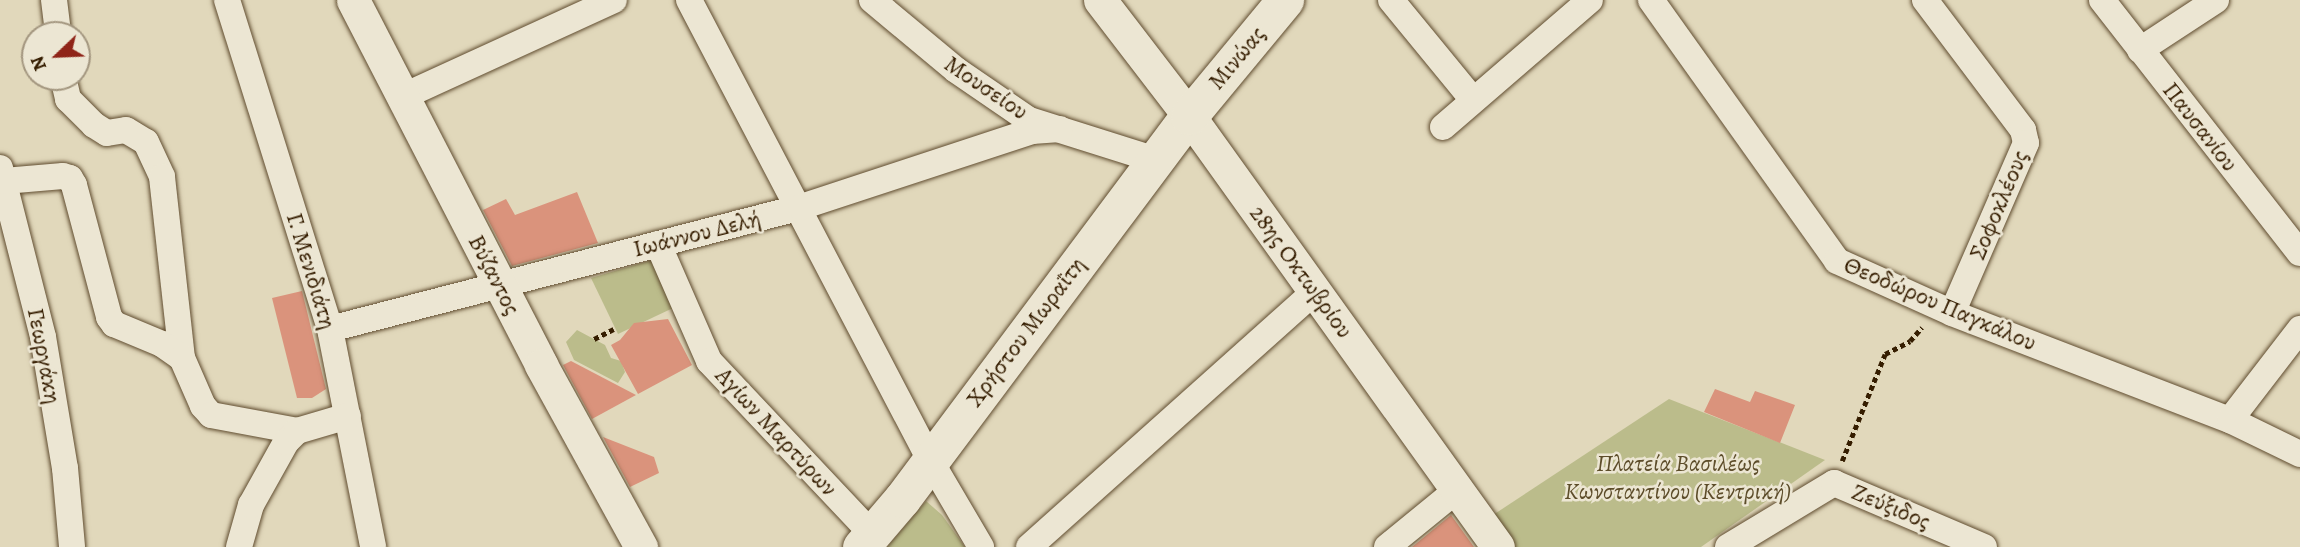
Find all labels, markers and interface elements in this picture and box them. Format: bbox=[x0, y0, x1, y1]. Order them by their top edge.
street label: Μινώας bbox=[1202, 20, 1272, 96]
north arrow bbox=[21, 21, 91, 91]
street label: Μουσείου bbox=[939, 50, 1033, 126]
text: N bbox=[24, 52, 53, 75]
street label: Παυσανίου bbox=[2156, 76, 2244, 178]
street label: Σοφοκλέους bbox=[1963, 146, 2035, 264]
street label: 28ης Οκτωβρίου bbox=[1243, 200, 1359, 344]
street label: Ιωάννου Δελή bbox=[630, 204, 764, 264]
street label: Γ. Μενιδιάτη bbox=[280, 209, 342, 333]
street label: Βύζαντος bbox=[462, 230, 526, 320]
street label: Θεοδώρου Παγκάλου bbox=[1839, 250, 2041, 358]
street label: Χρήστου Μωραΐτη bbox=[960, 251, 1092, 413]
street label: Γεωργάκη bbox=[21, 306, 67, 406]
street label: Αγίων Μαρτύρων bbox=[709, 362, 843, 502]
park label: Πλατεία Βασιλέως Κωνσταντίνου (Κεντρική) bbox=[1564, 450, 1792, 506]
street label: Ζεύξιδος bbox=[1847, 478, 1935, 536]

